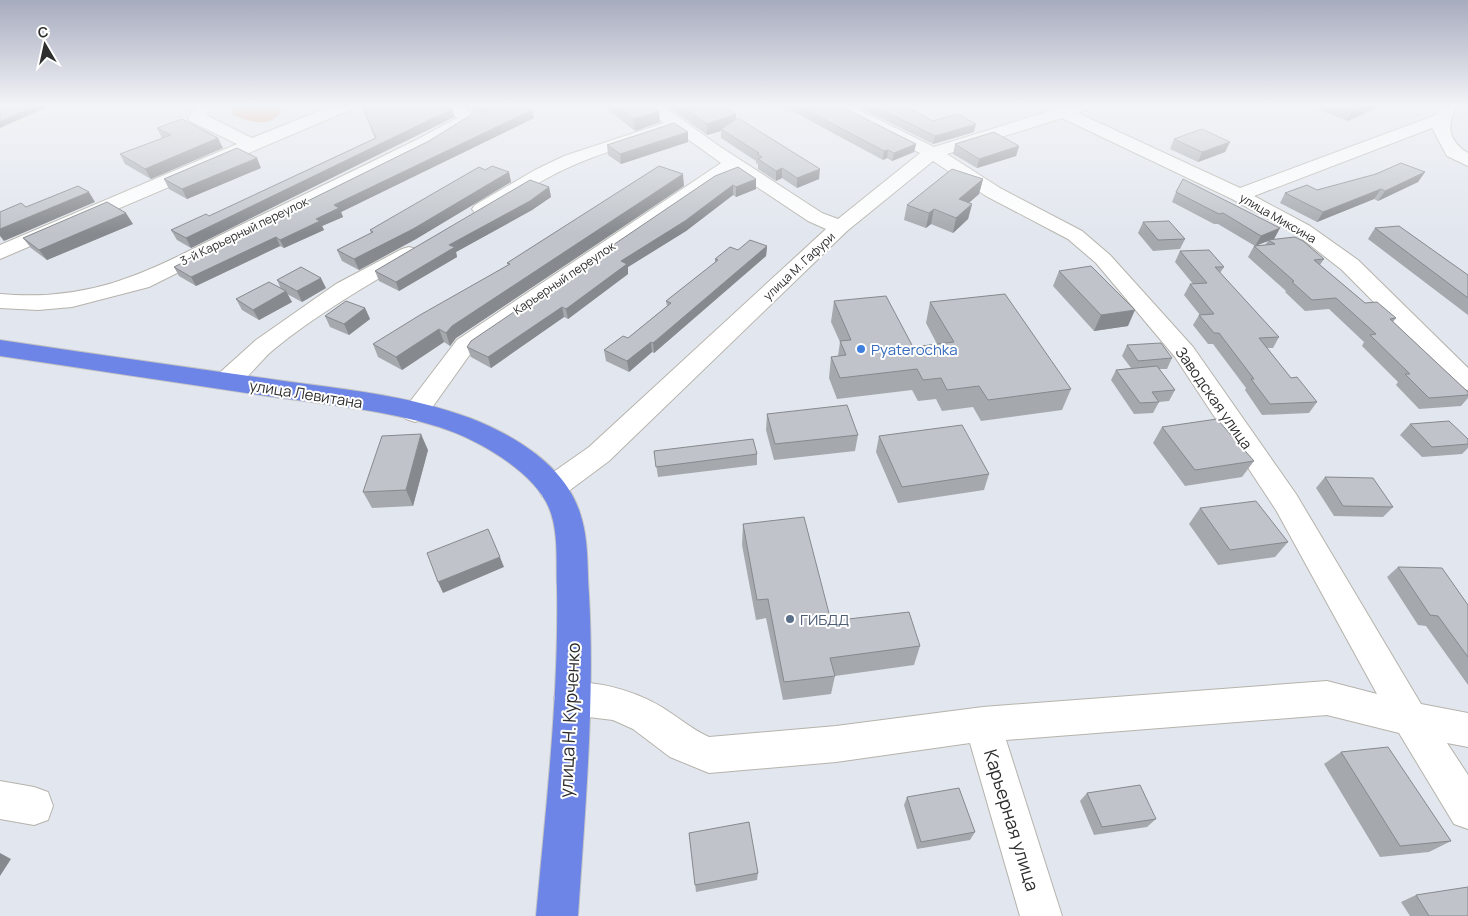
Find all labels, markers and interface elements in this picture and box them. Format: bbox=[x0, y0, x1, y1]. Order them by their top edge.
north arrow bbox=[20, 20, 70, 70]
text: С bbox=[36, 21, 49, 42]
street label: улица Миксина bbox=[1236, 189, 1320, 247]
street label: 3-й Карьерный переулок bbox=[177, 192, 312, 269]
street label: улица М. Гафури bbox=[759, 228, 839, 304]
street label: Карьерный переулок bbox=[510, 237, 619, 319]
place label: Pyaterochka bbox=[871, 339, 958, 360]
street label: Заводская улица bbox=[1171, 342, 1257, 454]
marker: Pyaterochka bbox=[855, 343, 867, 355]
street label: улица Левитана bbox=[248, 375, 364, 413]
place label: ГИБДД bbox=[800, 609, 849, 630]
marker: ГИБДД bbox=[784, 613, 796, 625]
street label: улица Н. Курченко bbox=[553, 642, 585, 798]
street label: Карьерная улица bbox=[979, 746, 1045, 894]

